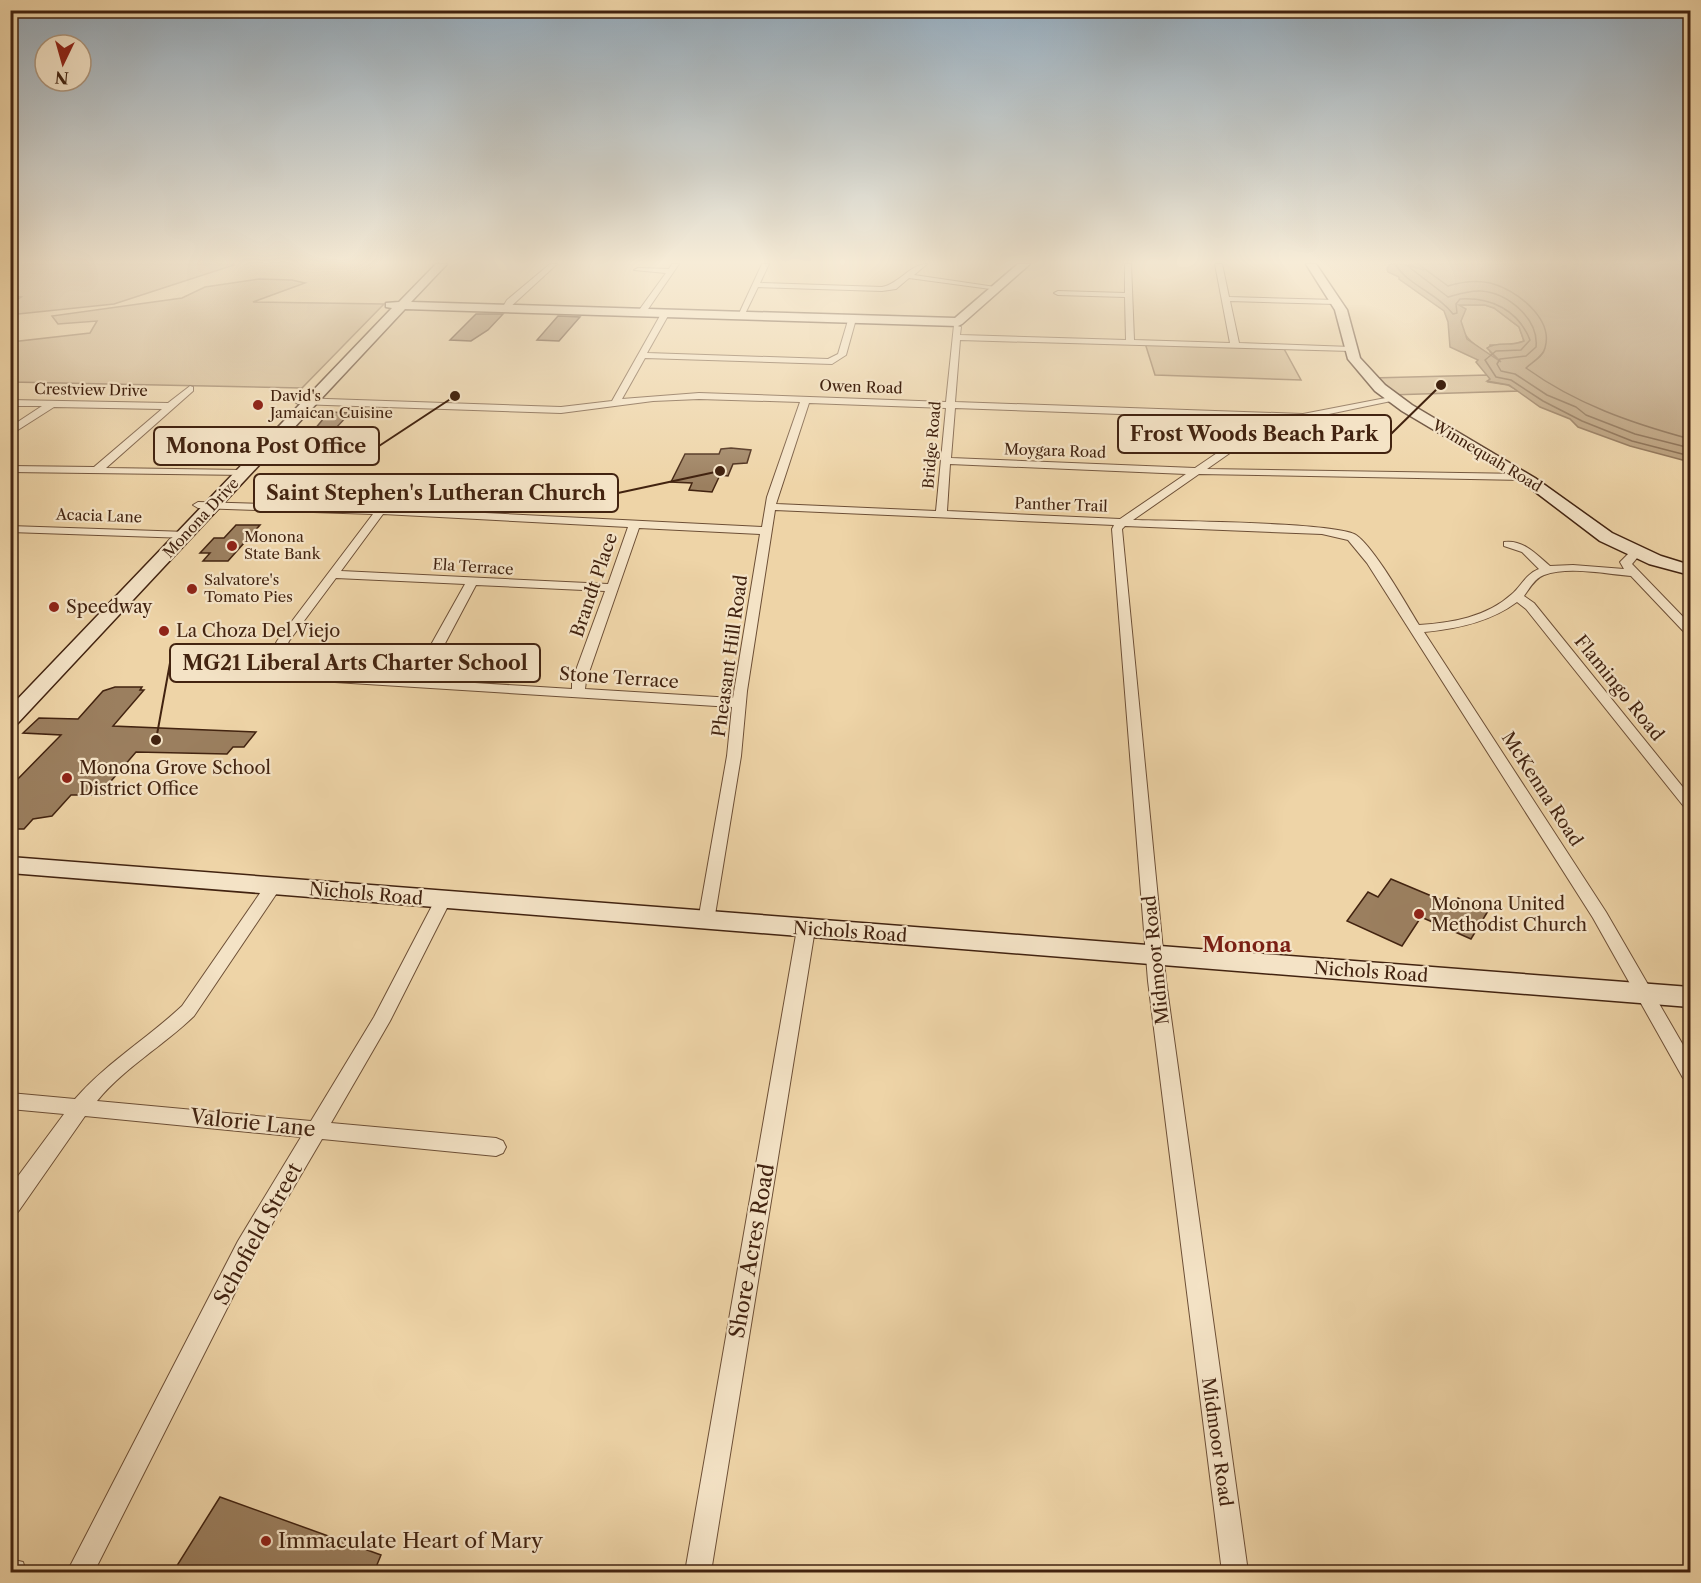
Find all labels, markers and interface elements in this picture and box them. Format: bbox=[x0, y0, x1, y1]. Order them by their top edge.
north arrow bbox=[33, 33, 93, 93]
text: N bbox=[54, 67, 69, 89]
street label: Owen Road bbox=[819, 376, 903, 397]
street label: Crestview Drive bbox=[34, 379, 148, 400]
place label: David's Jamaican Cuisine bbox=[268, 386, 393, 422]
marker: David's Jamaican Cuisine bbox=[251, 398, 265, 412]
street label: Bridge Road bbox=[918, 400, 945, 490]
callout: Frost Woods Beach Park bbox=[1118, 415, 1391, 453]
street label: Winnequah Road bbox=[1428, 415, 1546, 496]
text: Frost Woods Beach Park bbox=[1130, 422, 1379, 446]
callout: Monona Post Office bbox=[154, 427, 379, 465]
text: Monona Post Office bbox=[166, 434, 366, 458]
street label: Moygara Road bbox=[1004, 439, 1107, 462]
street label: Monona Drive bbox=[159, 474, 243, 562]
callout: Saint Stephen's Lutheran Church bbox=[254, 474, 618, 512]
text: Saint Stephen's Lutheran Church bbox=[266, 481, 606, 505]
street label: Panther Trail bbox=[1014, 493, 1108, 516]
street label: Acacia Lane bbox=[55, 504, 143, 527]
place label: Monona State Bank bbox=[244, 527, 322, 563]
street label: Brandt Place bbox=[566, 530, 622, 640]
marker: Monona State Bank bbox=[225, 539, 239, 553]
street label: Ela Terrace bbox=[432, 554, 514, 579]
place label: Salvatore's Tomato Pies bbox=[204, 570, 293, 606]
street label: Pheasant Hill Road bbox=[708, 574, 752, 738]
marker: Salvatore's Tomato Pies bbox=[185, 582, 199, 596]
place label: Speedway bbox=[66, 596, 153, 618]
marker: Speedway bbox=[47, 600, 61, 614]
place label: La Choza Del Viejo bbox=[176, 620, 340, 642]
marker: La Choza Del Viejo bbox=[157, 624, 171, 638]
street label: Flamingo Road bbox=[1570, 631, 1668, 745]
callout: MG21 Liberal Arts Charter School bbox=[170, 644, 540, 682]
text: MG21 Liberal Arts Charter School bbox=[182, 651, 528, 675]
street label: Stone Terrace bbox=[558, 663, 680, 693]
street label: McKenna Road bbox=[1497, 728, 1587, 850]
place label: Monona Grove School District Office bbox=[79, 757, 271, 800]
marker: Monona Grove School District Office bbox=[60, 771, 74, 785]
street label: Nichols Road bbox=[308, 878, 424, 910]
place label: Monona United Methodist Church bbox=[1431, 893, 1587, 936]
street label: Midmoor Road bbox=[1138, 894, 1174, 1026]
marker: Monona United Methodist Church bbox=[1412, 907, 1426, 921]
street label: Nichols Road bbox=[792, 917, 908, 947]
district label: Monona bbox=[1202, 932, 1293, 957]
street label: Nichols Road bbox=[1313, 957, 1429, 987]
street label: Valorie Lane bbox=[188, 1103, 317, 1142]
street label: Schofield Street bbox=[208, 1158, 307, 1309]
street label: Shore Acres Road bbox=[724, 1161, 779, 1340]
street label: Midmoor Road bbox=[1197, 1376, 1237, 1508]
place label: Immaculate Heart of Mary bbox=[278, 1528, 543, 1553]
marker: Immaculate Heart of Mary bbox=[259, 1534, 273, 1548]

